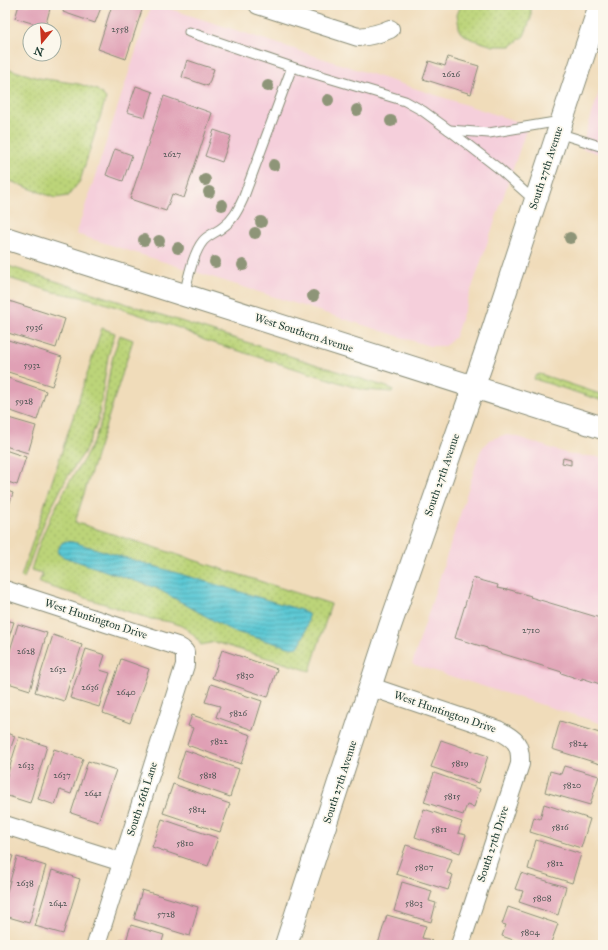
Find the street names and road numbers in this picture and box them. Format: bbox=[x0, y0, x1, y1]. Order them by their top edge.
street label: South 27th Avenue bbox=[526, 124, 566, 211]
street label: West Southern Avenue bbox=[253, 311, 355, 355]
street label: South 27th Avenue bbox=[422, 432, 462, 518]
street label: West Huntington Drive bbox=[43, 596, 149, 642]
street label: West Huntington Drive bbox=[392, 688, 498, 736]
street label: South 27th Avenue bbox=[320, 738, 360, 825]
street label: South 26th Lane bbox=[124, 760, 160, 838]
street label: South 27th Drive bbox=[475, 804, 512, 884]

